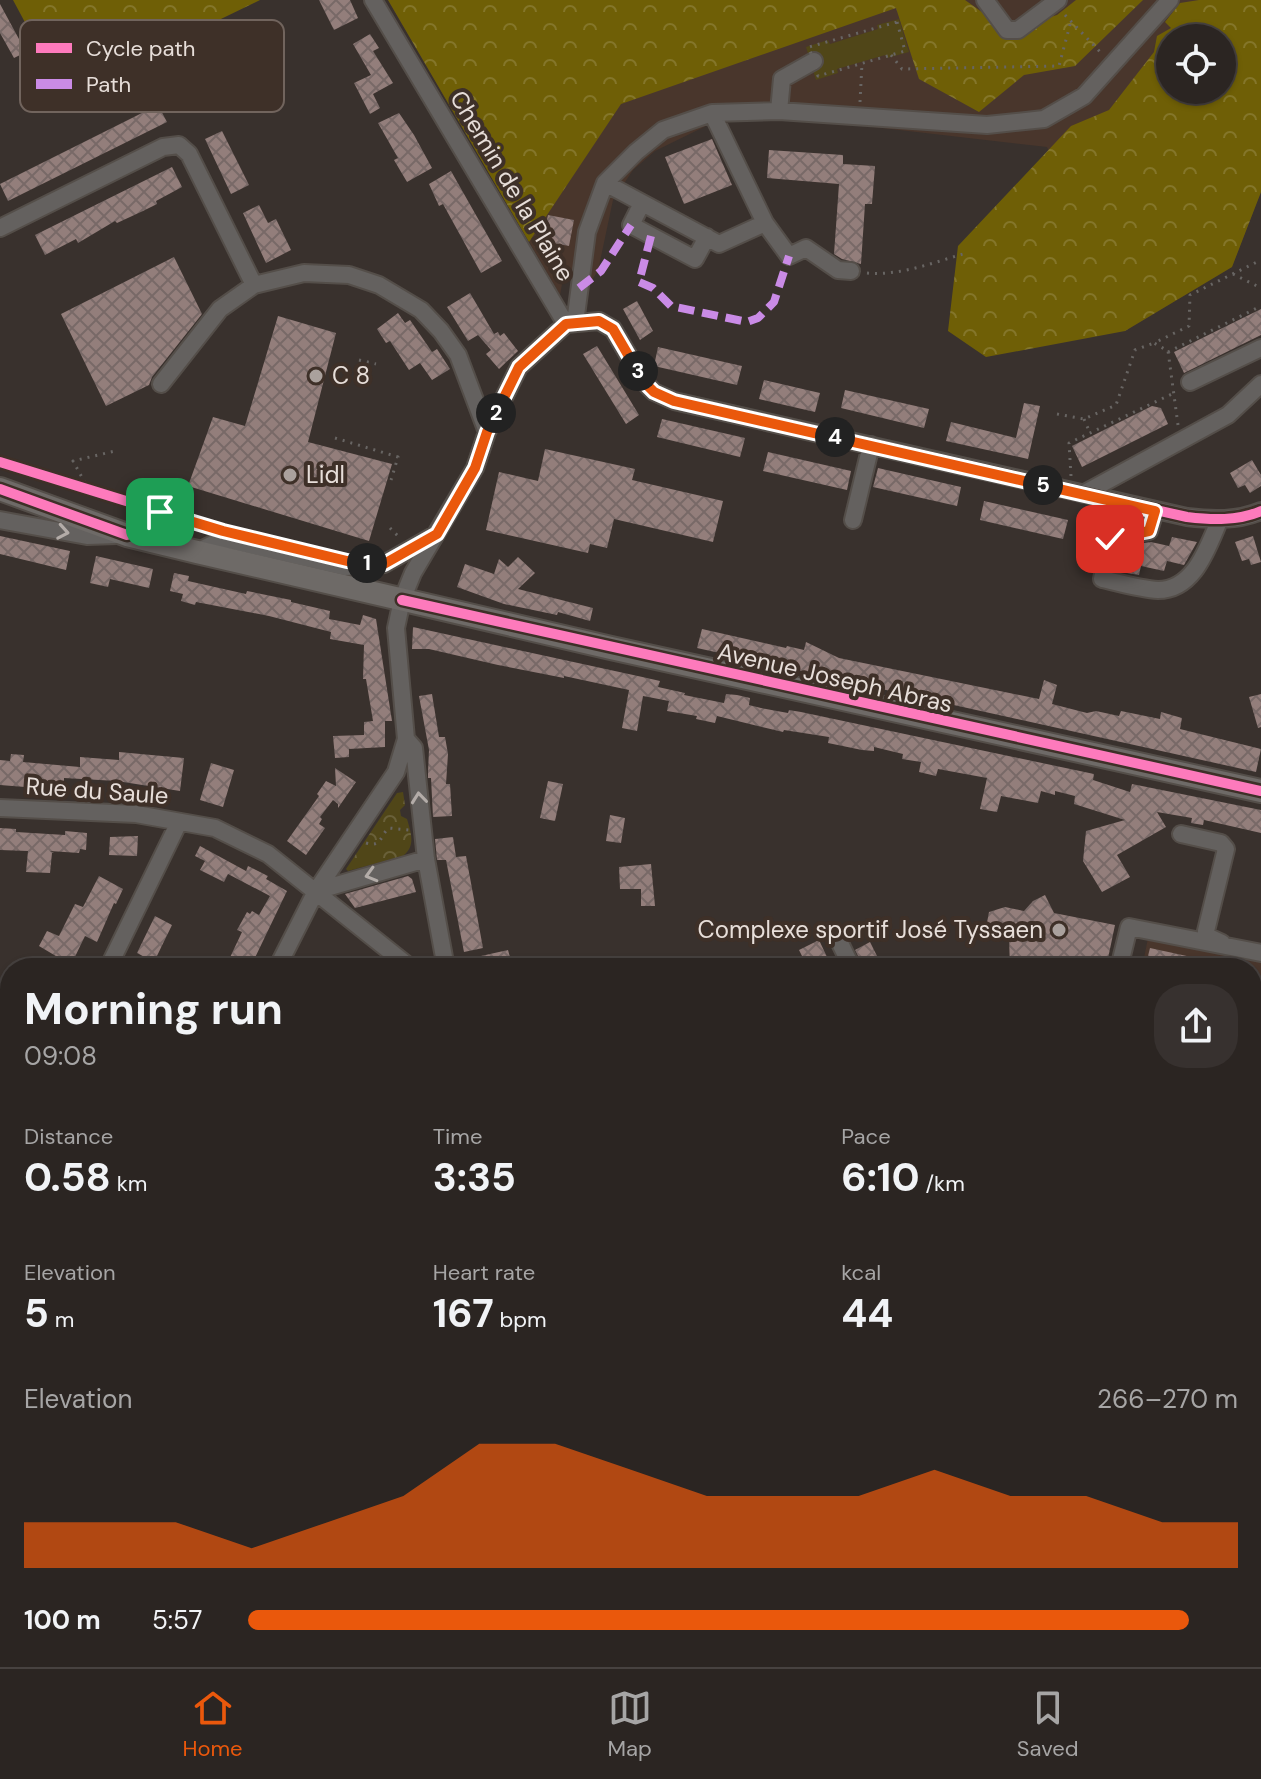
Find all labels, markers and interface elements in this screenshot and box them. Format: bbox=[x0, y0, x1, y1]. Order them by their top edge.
legend bbox=[20, 20, 284, 112]
map controls bbox=[1156, 24, 1236, 104]
button: locate bbox=[1156, 24, 1236, 104]
text: Cycle path bbox=[86, 34, 196, 63]
text: Path bbox=[86, 70, 131, 99]
street label: Chemin de la Plaine bbox=[443, 85, 582, 287]
pin: 3 bbox=[618, 351, 658, 391]
text: 3 bbox=[631, 356, 645, 385]
place label: C 8 bbox=[332, 360, 370, 391]
marker: C 8 bbox=[307, 367, 325, 385]
pin: 2 bbox=[476, 393, 516, 433]
text: 2 bbox=[490, 398, 502, 427]
pin: 4 bbox=[815, 417, 855, 457]
text: 4 bbox=[828, 422, 842, 451]
place label: Lidl bbox=[306, 459, 345, 490]
pin: 5 bbox=[1023, 465, 1063, 505]
marker: Lidl bbox=[281, 466, 299, 484]
text: 5 bbox=[1036, 470, 1050, 499]
pin bbox=[126, 478, 194, 546]
icon: arrive bbox=[138, 490, 182, 534]
pin bbox=[1076, 505, 1144, 573]
icon: check bbox=[1088, 517, 1132, 561]
one-way arrow bbox=[56, 522, 70, 539]
pin: 1 bbox=[347, 543, 387, 583]
text: 1 bbox=[363, 548, 371, 577]
street label: Avenue Joseph Abras bbox=[715, 635, 956, 720]
street label: Rue du Saule bbox=[25, 770, 169, 811]
one-way arrow bbox=[411, 791, 428, 804]
one-way arrow bbox=[365, 866, 378, 882]
place label: Complexe sportif José Tyssaen bbox=[698, 914, 1043, 945]
marker: Complexe sportif José Tyssaen bbox=[1050, 921, 1068, 939]
text: Morning run bbox=[24, 980, 283, 1038]
button: share bbox=[1154, 984, 1238, 1068]
text: 09:08 bbox=[24, 1039, 97, 1073]
text: Distance bbox=[24, 1122, 113, 1151]
text: Time bbox=[433, 1122, 482, 1151]
text: Pace bbox=[841, 1122, 891, 1151]
text: 0.58 bbox=[24, 1151, 111, 1203]
text: 3:35 bbox=[433, 1151, 516, 1203]
text: 6:10 bbox=[841, 1151, 920, 1203]
text: km bbox=[111, 1169, 147, 1198]
text: /km bbox=[920, 1169, 965, 1198]
text: Elevation bbox=[24, 1258, 116, 1287]
text: Heart rate bbox=[433, 1258, 535, 1287]
text: kcal bbox=[841, 1258, 881, 1287]
text: 5 bbox=[24, 1287, 49, 1339]
text: 167 bbox=[433, 1287, 494, 1339]
text: 44 bbox=[841, 1287, 893, 1339]
text: m bbox=[49, 1305, 74, 1334]
text: bpm bbox=[494, 1305, 547, 1334]
text: Elevation bbox=[24, 1382, 132, 1416]
text: 266–270 m bbox=[1097, 1382, 1238, 1416]
text: 100 m bbox=[24, 1603, 101, 1637]
text: 5:57 bbox=[152, 1603, 202, 1637]
tab: Home bbox=[182, 1686, 243, 1763]
tab: Map bbox=[608, 1686, 652, 1763]
tab: Saved bbox=[1017, 1686, 1079, 1763]

